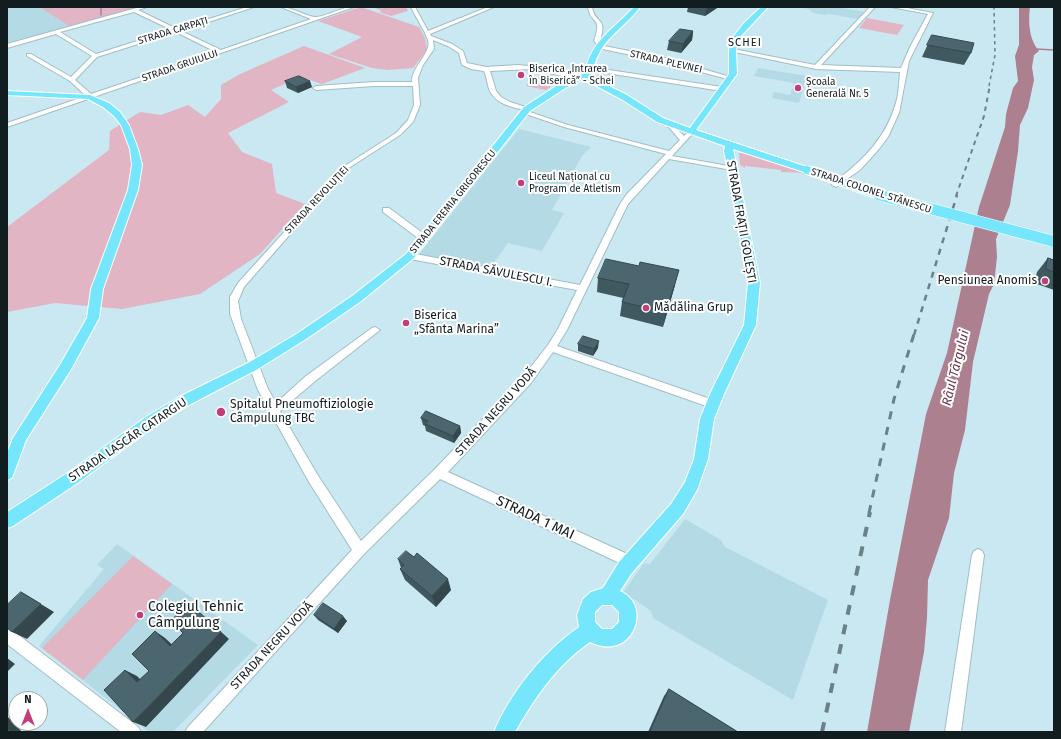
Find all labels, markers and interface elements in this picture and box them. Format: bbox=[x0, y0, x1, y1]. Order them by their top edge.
street label: STRADA CARPAȚI bbox=[136, 15, 210, 47]
district label: SCHEI bbox=[728, 36, 762, 50]
street label: STRADA GRUIULUI bbox=[140, 47, 220, 85]
street label: STRADA PLEVNEI bbox=[629, 48, 703, 76]
place label: Biserica „Intrarea în Biserică” - Schei bbox=[529, 63, 614, 86]
marker: Biserica „Intrarea în Biserică” - Schei bbox=[516, 70, 526, 80]
place label: Școala Generală Nr. 5 bbox=[806, 76, 869, 100]
marker: Școala Generală Nr. 5 bbox=[793, 83, 803, 93]
street label: STRADA EREMIA GRIGORESCU bbox=[407, 148, 499, 256]
street label: STRADA FRAȚII GOLEȘTI bbox=[723, 160, 759, 284]
street label: STRADA REVOLUȚIEI bbox=[282, 164, 352, 236]
street label: STRADA COLONEL STĂNESCU bbox=[809, 166, 933, 216]
place label: Liceul Național cu Program de Atletism bbox=[529, 171, 621, 194]
marker: Liceul Național cu Program de Atletism bbox=[516, 178, 526, 188]
street label: STRADA SĂVULESCU I. bbox=[438, 254, 554, 290]
place label: Pensiunea Anomis bbox=[937, 274, 1037, 288]
marker: Pensiunea Anomis bbox=[1040, 276, 1050, 286]
place label: Mădălina Grup bbox=[654, 301, 733, 315]
marker: Mădălina Grup bbox=[641, 303, 651, 313]
place label: Biserica „Sfânta Marina” bbox=[414, 309, 499, 337]
marker: Biserica „Sfânta Marina” bbox=[401, 318, 411, 328]
water label: Râul Târgului bbox=[939, 329, 973, 407]
street label: STRADA NEGRU VODĂ bbox=[453, 365, 539, 459]
street label: STRADA LASCĂR CATARGIU bbox=[66, 395, 190, 485]
place label: Spitalul Pneumoftiziologie Câmpulung TBC bbox=[230, 398, 373, 426]
marker: Spitalul Pneumoftiziologie Câmpulung TBC bbox=[215, 406, 227, 418]
street label: STRADA 1 MAI bbox=[493, 493, 577, 543]
place label: Colegiul Tehnic Câmpulung bbox=[148, 599, 244, 632]
street label: STRADA NEGRU VODĂ bbox=[228, 599, 316, 693]
marker: Colegiul Tehnic Câmpulung bbox=[135, 610, 145, 620]
north arrow bbox=[8, 691, 48, 731]
text: N bbox=[24, 693, 32, 706]

